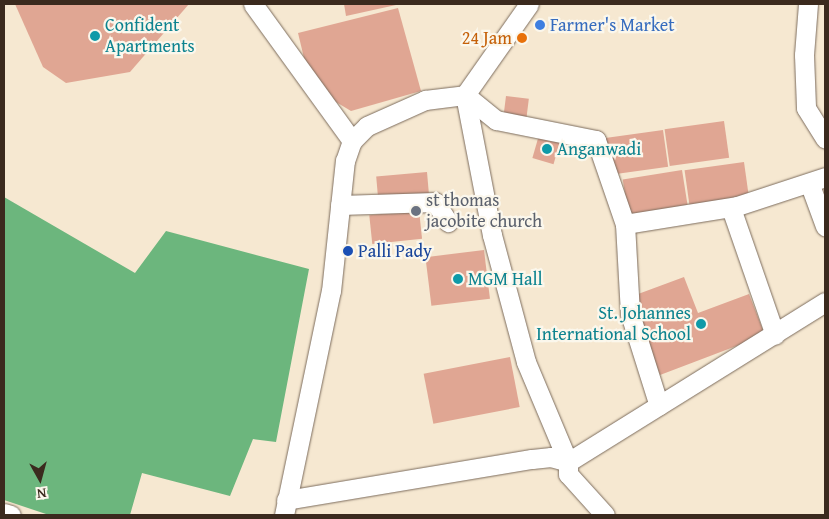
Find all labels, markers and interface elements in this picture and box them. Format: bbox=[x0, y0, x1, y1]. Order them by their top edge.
place label: Farmer's Market bbox=[550, 14, 675, 36]
place label: Confident Apartments bbox=[105, 15, 195, 58]
marker: Farmer's Market bbox=[534, 19, 546, 31]
place label: 24 Jam bbox=[462, 27, 512, 49]
marker: Confident Apartments bbox=[89, 30, 101, 42]
marker: 24 Jam bbox=[516, 32, 528, 44]
place label: Anganwadi bbox=[557, 138, 641, 160]
marker: Anganwadi bbox=[541, 143, 553, 155]
place label: st thomas jacobite church bbox=[426, 190, 542, 232]
marker: st thomas jacobite church bbox=[410, 205, 422, 217]
place label: Palli Pady bbox=[358, 240, 432, 262]
marker: Palli Pady bbox=[342, 245, 354, 257]
place label: MGM Hall bbox=[468, 268, 543, 290]
marker: MGM Hall bbox=[452, 273, 464, 285]
place label: St. Johannes International School bbox=[536, 303, 691, 346]
marker: St. Johannes International School bbox=[695, 318, 707, 330]
north arrow bbox=[15, 454, 65, 504]
text: N bbox=[36, 483, 48, 504]

